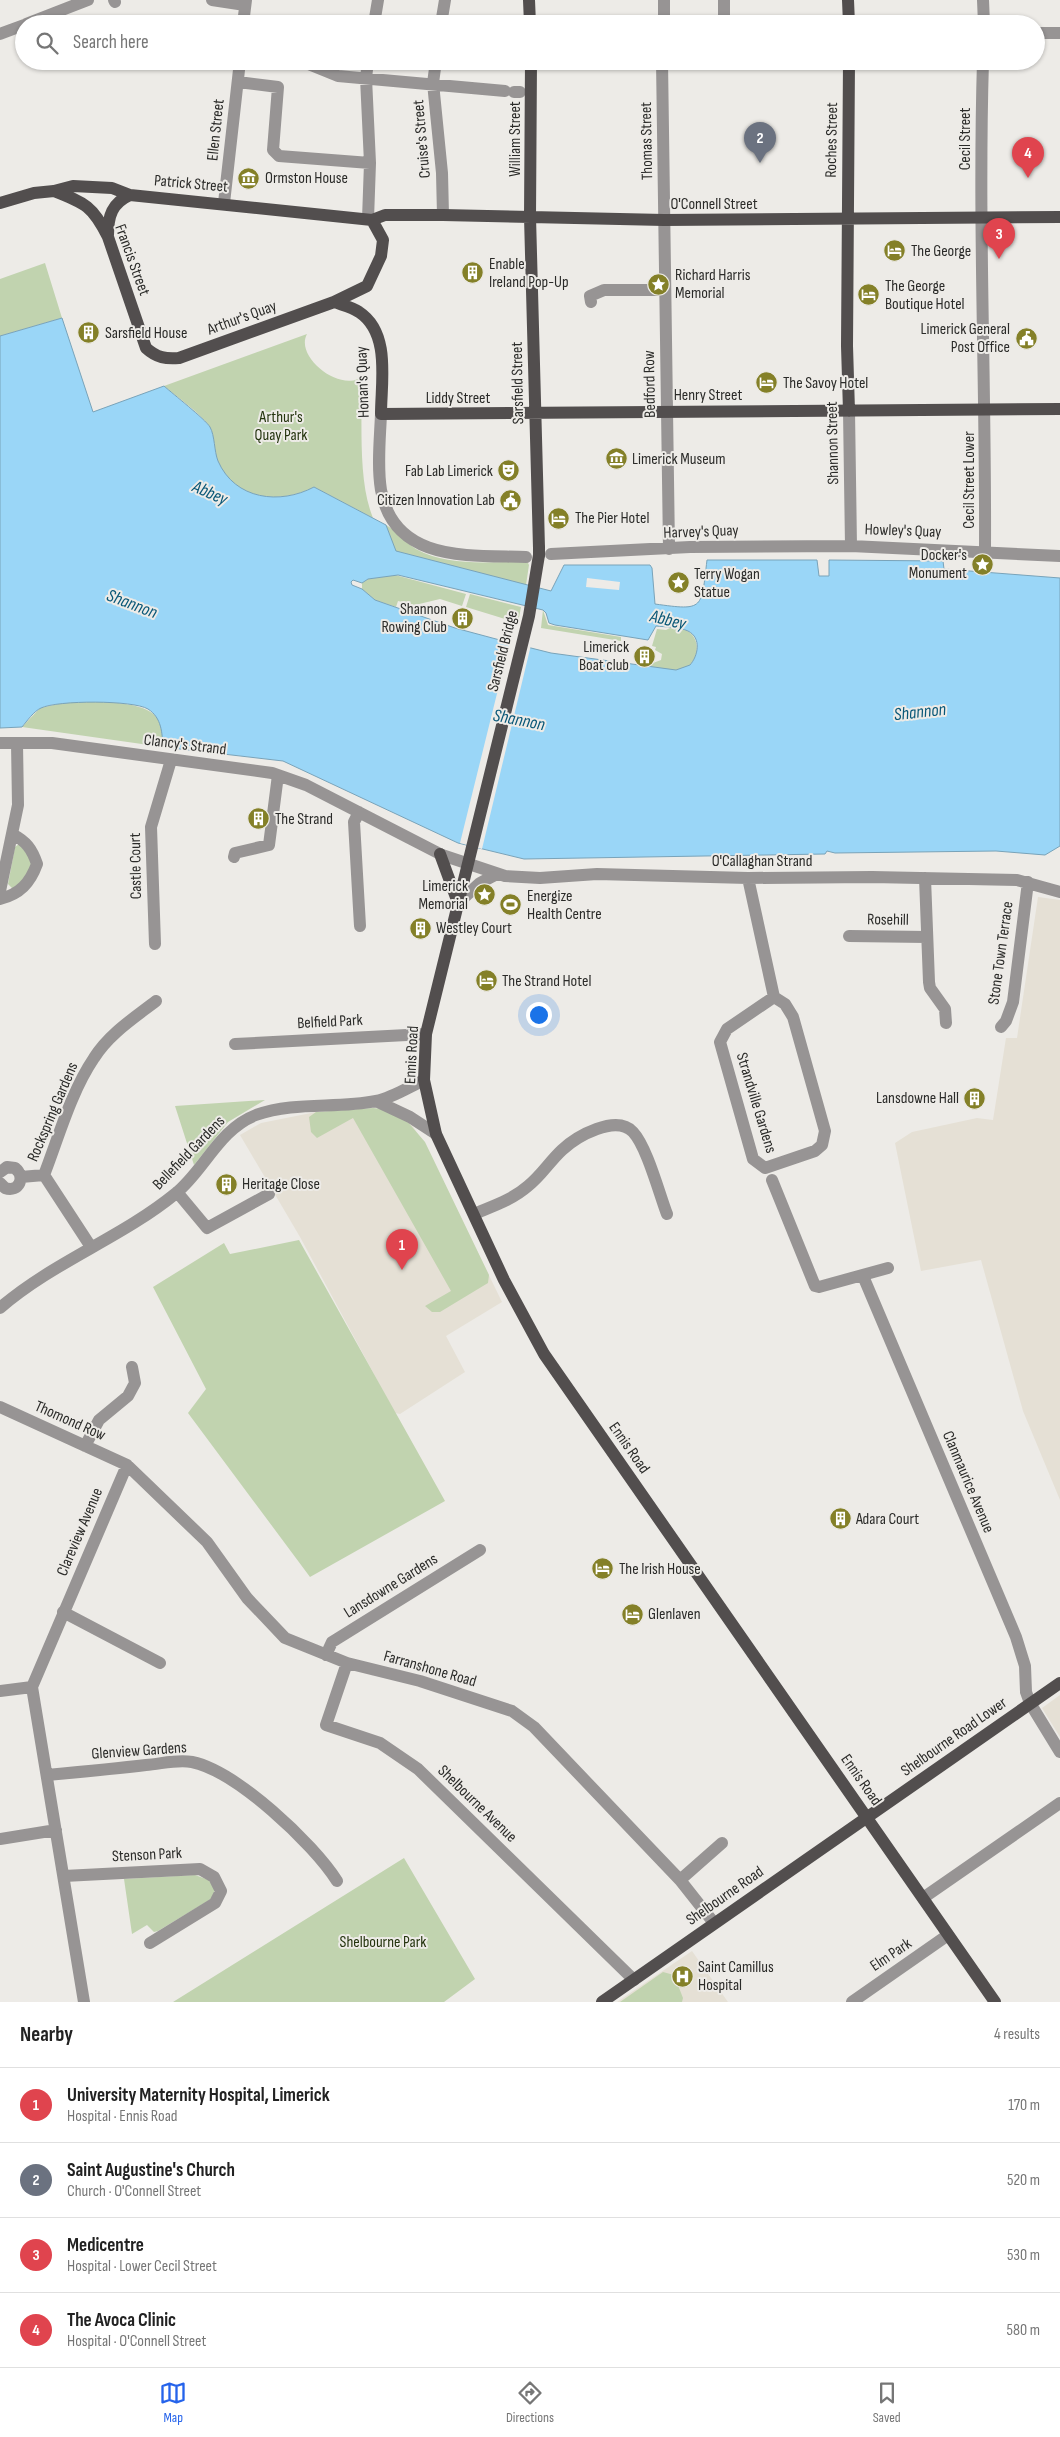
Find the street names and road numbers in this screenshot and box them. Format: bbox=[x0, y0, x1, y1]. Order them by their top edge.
street label: Ellen Street bbox=[203, 98, 229, 162]
street label: Cruise's Street bbox=[409, 99, 435, 179]
street label: William Street bbox=[506, 101, 525, 177]
street label: Thomas Street bbox=[637, 102, 657, 180]
street label: Roches Street bbox=[822, 102, 842, 178]
street label: Cecil Street bbox=[956, 108, 975, 170]
street label: Patrick Street bbox=[153, 171, 229, 197]
street label: O'Connell Street bbox=[670, 195, 758, 214]
street label: Francis Street bbox=[110, 222, 154, 299]
street label: Arthur's Quay bbox=[204, 297, 279, 340]
street label: Sarsfield Street bbox=[508, 341, 528, 424]
street label: Honan's Quay bbox=[352, 346, 374, 418]
street label: Bedford Row bbox=[640, 350, 660, 418]
street label: Henry Street bbox=[674, 386, 742, 405]
street label: Liddy Street bbox=[426, 389, 490, 408]
street label: Shannon Street bbox=[823, 401, 843, 485]
street label: Cecil Street Lower bbox=[960, 431, 979, 529]
street label: Howley's Quay bbox=[864, 520, 942, 542]
street label: Harvey's Quay bbox=[663, 521, 739, 543]
street label: Sarsfield Bridge bbox=[484, 609, 522, 693]
street label: Clancy's Strand bbox=[143, 731, 227, 759]
street label: Castle Court bbox=[126, 832, 146, 900]
street label: O'Callaghan Strand bbox=[712, 852, 812, 871]
street label: Stone Town Terrace bbox=[984, 900, 1018, 1006]
street label: Rosehill bbox=[867, 910, 909, 930]
street label: Belfield Park bbox=[297, 1011, 363, 1033]
street label: Ennis Road bbox=[401, 1025, 423, 1085]
street label: Strandville Gardens bbox=[732, 1051, 780, 1156]
street label: Rockspring Gardens bbox=[24, 1059, 83, 1164]
street label: Bellefield Gardens bbox=[149, 1112, 229, 1194]
street label: Thomond Row bbox=[32, 1397, 108, 1445]
street label: Ennis Road bbox=[605, 1419, 653, 1477]
street label: Clanmaurice Avenue bbox=[938, 1428, 998, 1536]
street label: Clareview Avenue bbox=[53, 1485, 107, 1579]
street label: Lansdowne Gardens bbox=[341, 1550, 442, 1622]
street label: Farranshone Road bbox=[381, 1647, 479, 1691]
street label: Shelbourne Road Lower bbox=[897, 1693, 1011, 1781]
street label: Glenview Gardens bbox=[91, 1738, 187, 1764]
street label: Ennis Road bbox=[837, 1751, 885, 1809]
street label: Shelbourne Avenue bbox=[433, 1762, 521, 1846]
street label: Stenson Park bbox=[112, 1844, 182, 1866]
street label: Shelbourne Road bbox=[683, 1862, 767, 1930]
street label: Elm Park bbox=[867, 1934, 915, 1976]

